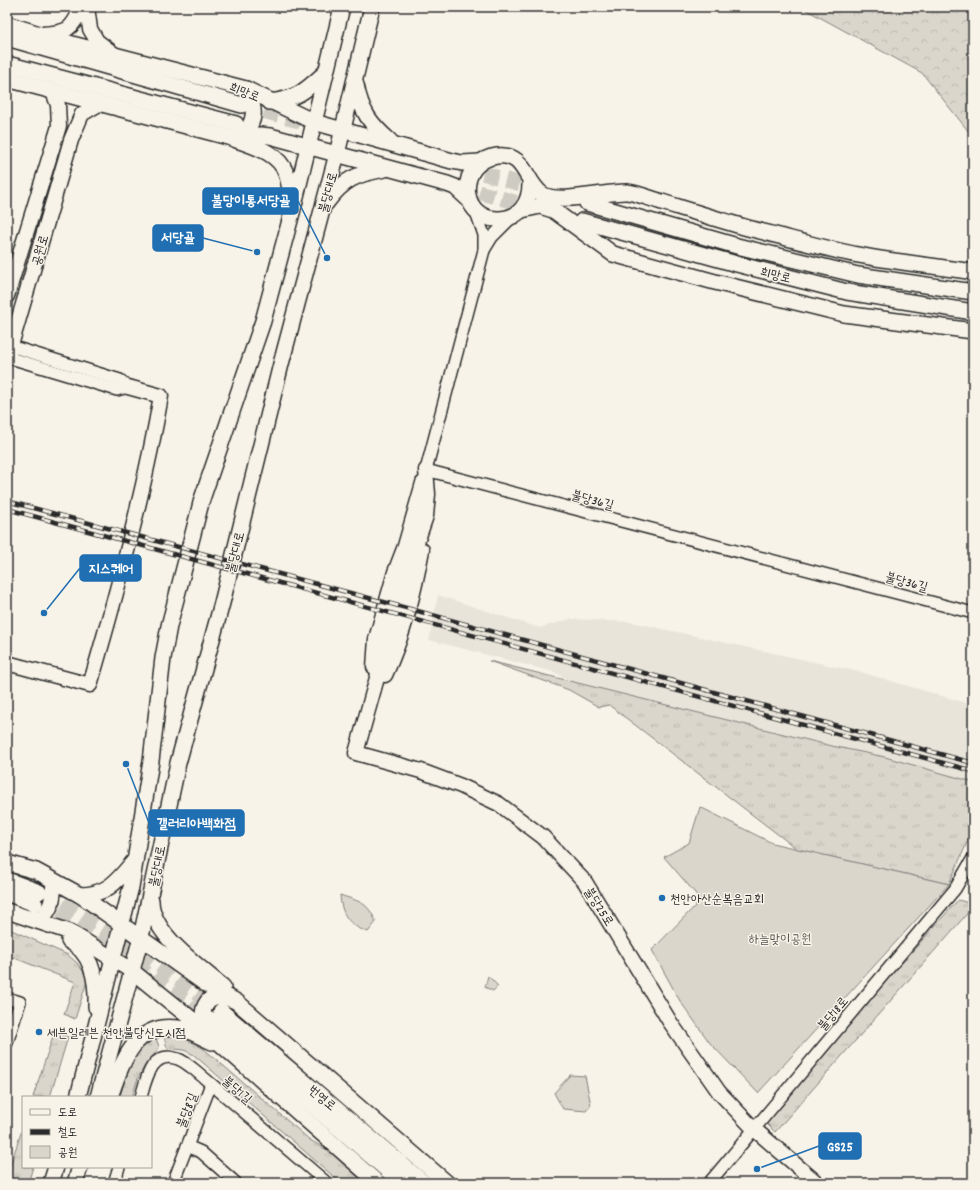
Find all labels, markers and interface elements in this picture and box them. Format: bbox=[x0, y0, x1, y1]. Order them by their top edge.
street label: 희망로 bbox=[226, 79, 262, 108]
street label: 불당대로 bbox=[315, 170, 344, 215]
callout: 불당이통서당골 bbox=[203, 188, 298, 214]
text: 불당이통서당골 bbox=[212, 192, 290, 212]
callout: 서당골 bbox=[153, 225, 203, 251]
text: 서당골 bbox=[161, 229, 195, 249]
street label: 공원로 bbox=[28, 233, 55, 268]
street label: 희망로 bbox=[758, 263, 793, 289]
street label: 불당36길 bbox=[569, 487, 616, 516]
street label: 불당대로 bbox=[222, 530, 251, 575]
callout: 지스퀘어 bbox=[80, 555, 141, 581]
text: 지스퀘어 bbox=[88, 560, 134, 580]
street label: 불당36길 bbox=[883, 569, 930, 598]
callout: 갤러리아백화점 bbox=[149, 810, 244, 836]
text: 갤러리아백화점 bbox=[157, 815, 236, 835]
street label: 불당대로 bbox=[145, 844, 172, 889]
street label: 불당25로 bbox=[578, 884, 617, 931]
place label: 천안아산순복음교회 bbox=[670, 891, 764, 910]
marker: 천안아산순복음교회 bbox=[657, 893, 667, 903]
park label: 하늘맞이공원 bbox=[749, 931, 811, 950]
street label: 불당18로 bbox=[814, 993, 854, 1036]
place label: 세븐일레븐 천안불당신도시점 bbox=[47, 1025, 186, 1044]
marker: 세븐일레븐 천안불당신도시점 bbox=[34, 1027, 44, 1037]
street label: 불당1길 bbox=[217, 1072, 256, 1109]
street label: 번영로 bbox=[303, 1082, 340, 1116]
street label: 불당8길 bbox=[173, 1090, 204, 1131]
legend bbox=[22, 1096, 152, 1168]
text: 도로 bbox=[58, 1105, 77, 1122]
text: 철도 bbox=[58, 1125, 77, 1142]
callout: GS25 bbox=[819, 1133, 861, 1159]
text: GS25 bbox=[827, 1138, 853, 1158]
text: 공원 bbox=[58, 1145, 77, 1162]

